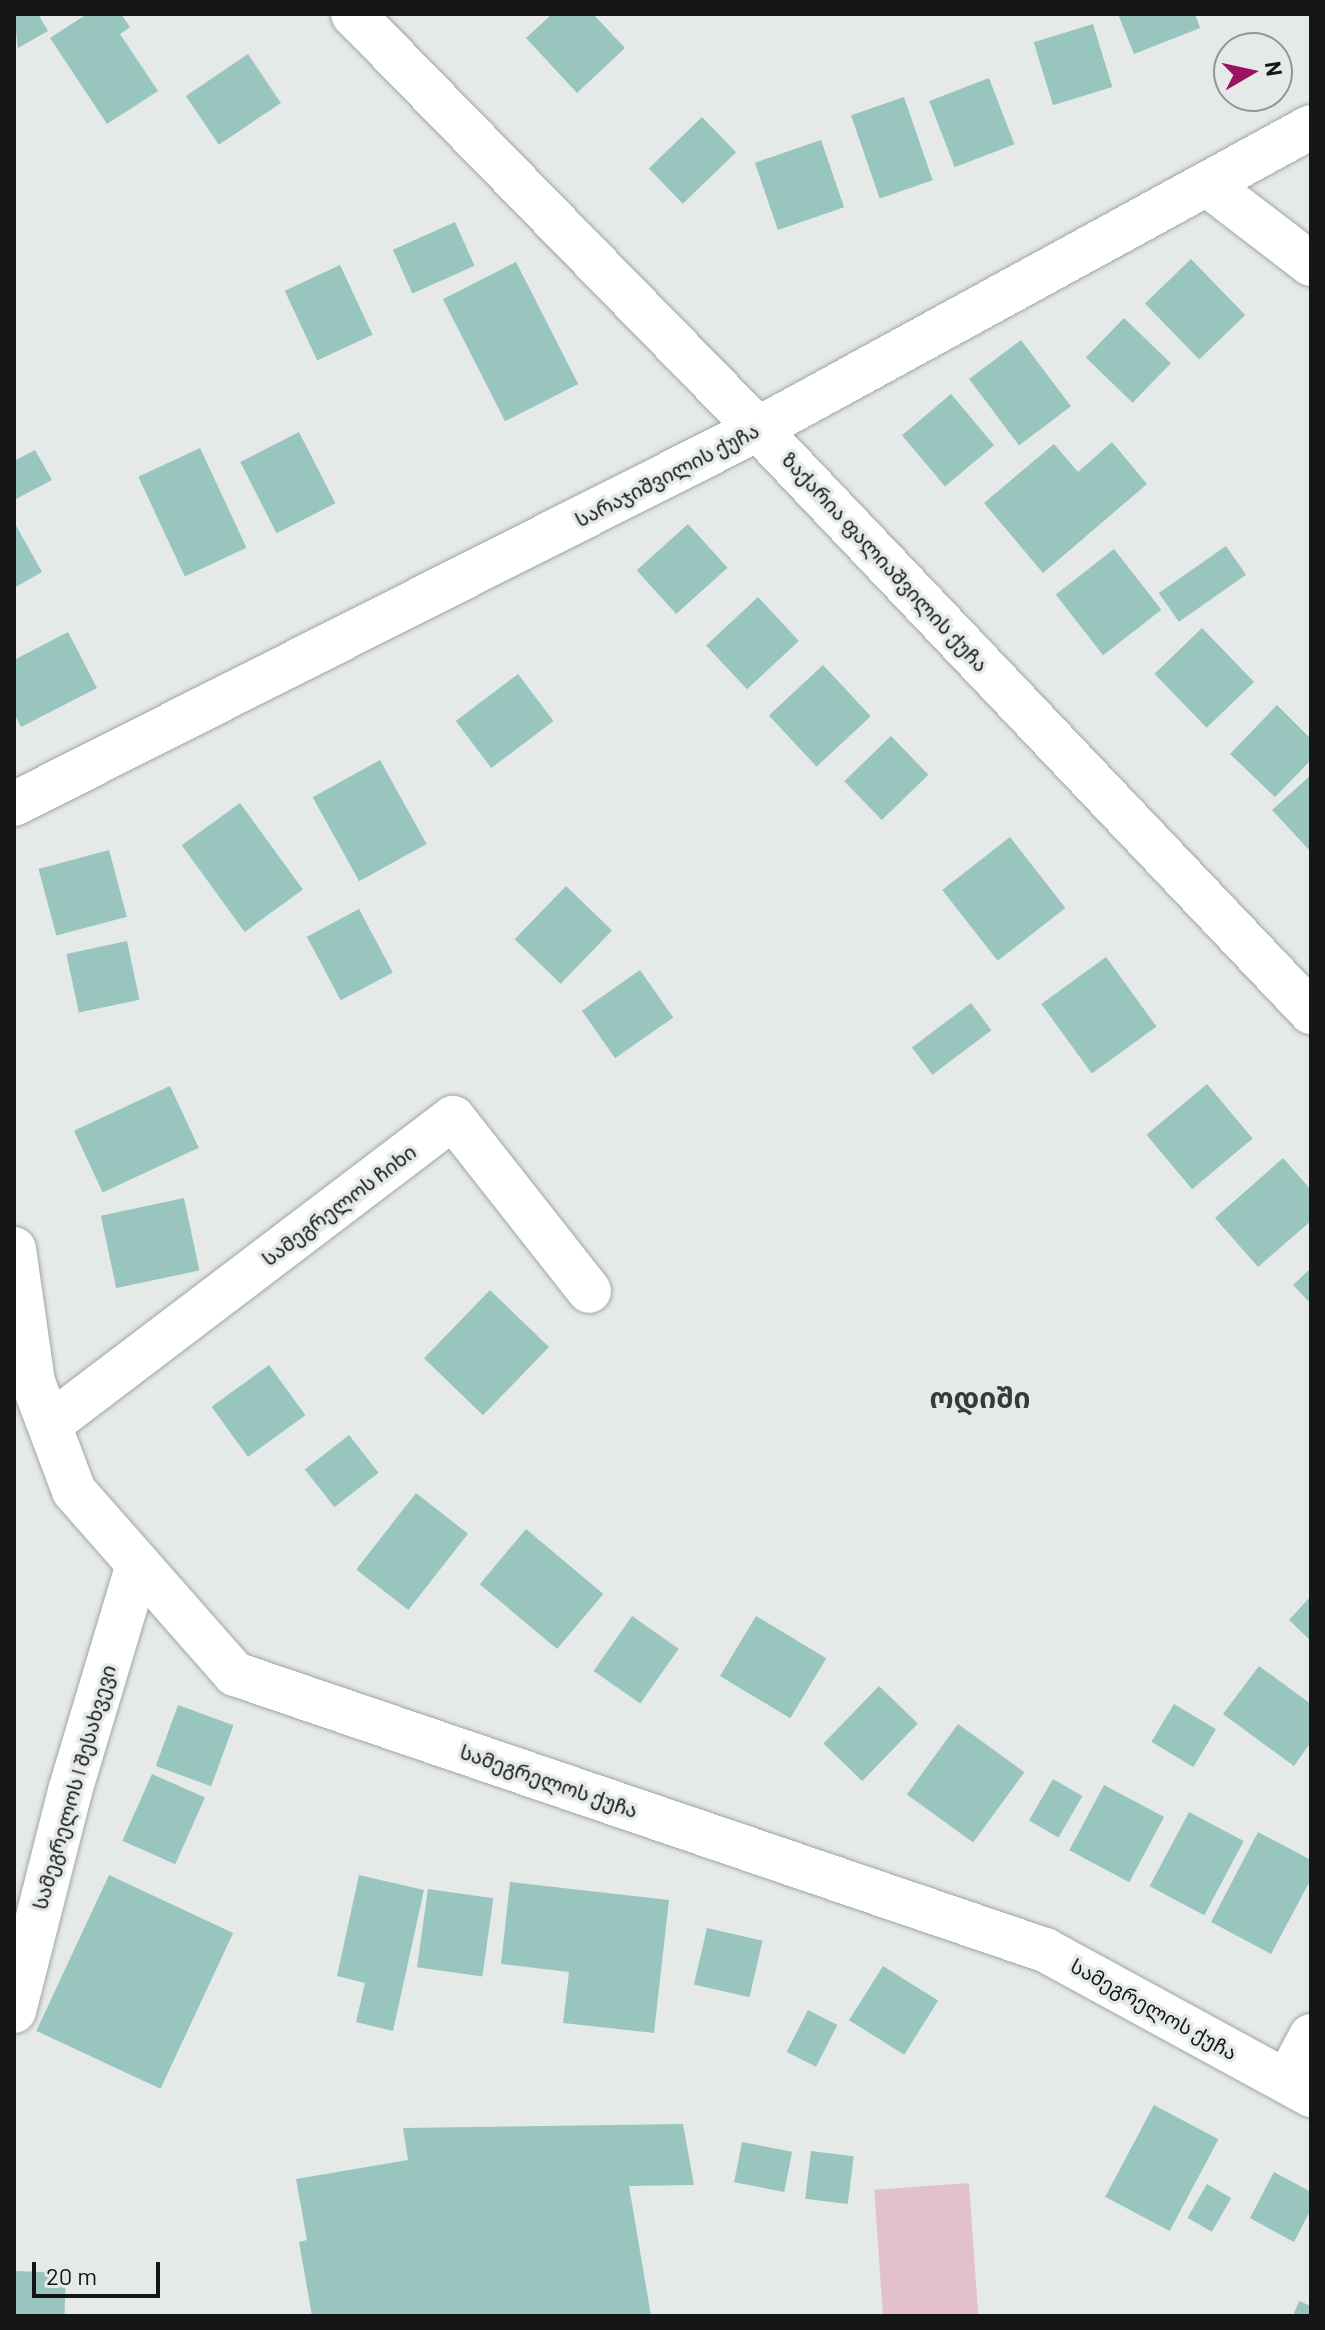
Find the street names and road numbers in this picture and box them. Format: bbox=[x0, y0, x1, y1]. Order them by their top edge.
street label: სარაჯიშვილის ქუჩა bbox=[571, 418, 763, 532]
street label: ზაქარია ფალიაშვილის ქუჩა bbox=[777, 447, 993, 677]
street label: სამეგრელოს ჩიხი bbox=[257, 1139, 421, 1271]
street label: სამეგრელოს I შესახვევი bbox=[28, 1662, 120, 1912]
street label: სამეგრელოს ქუჩა bbox=[457, 1739, 641, 1823]
street label: სამეგრელოს ქუჩა bbox=[1067, 1953, 1241, 2065]

